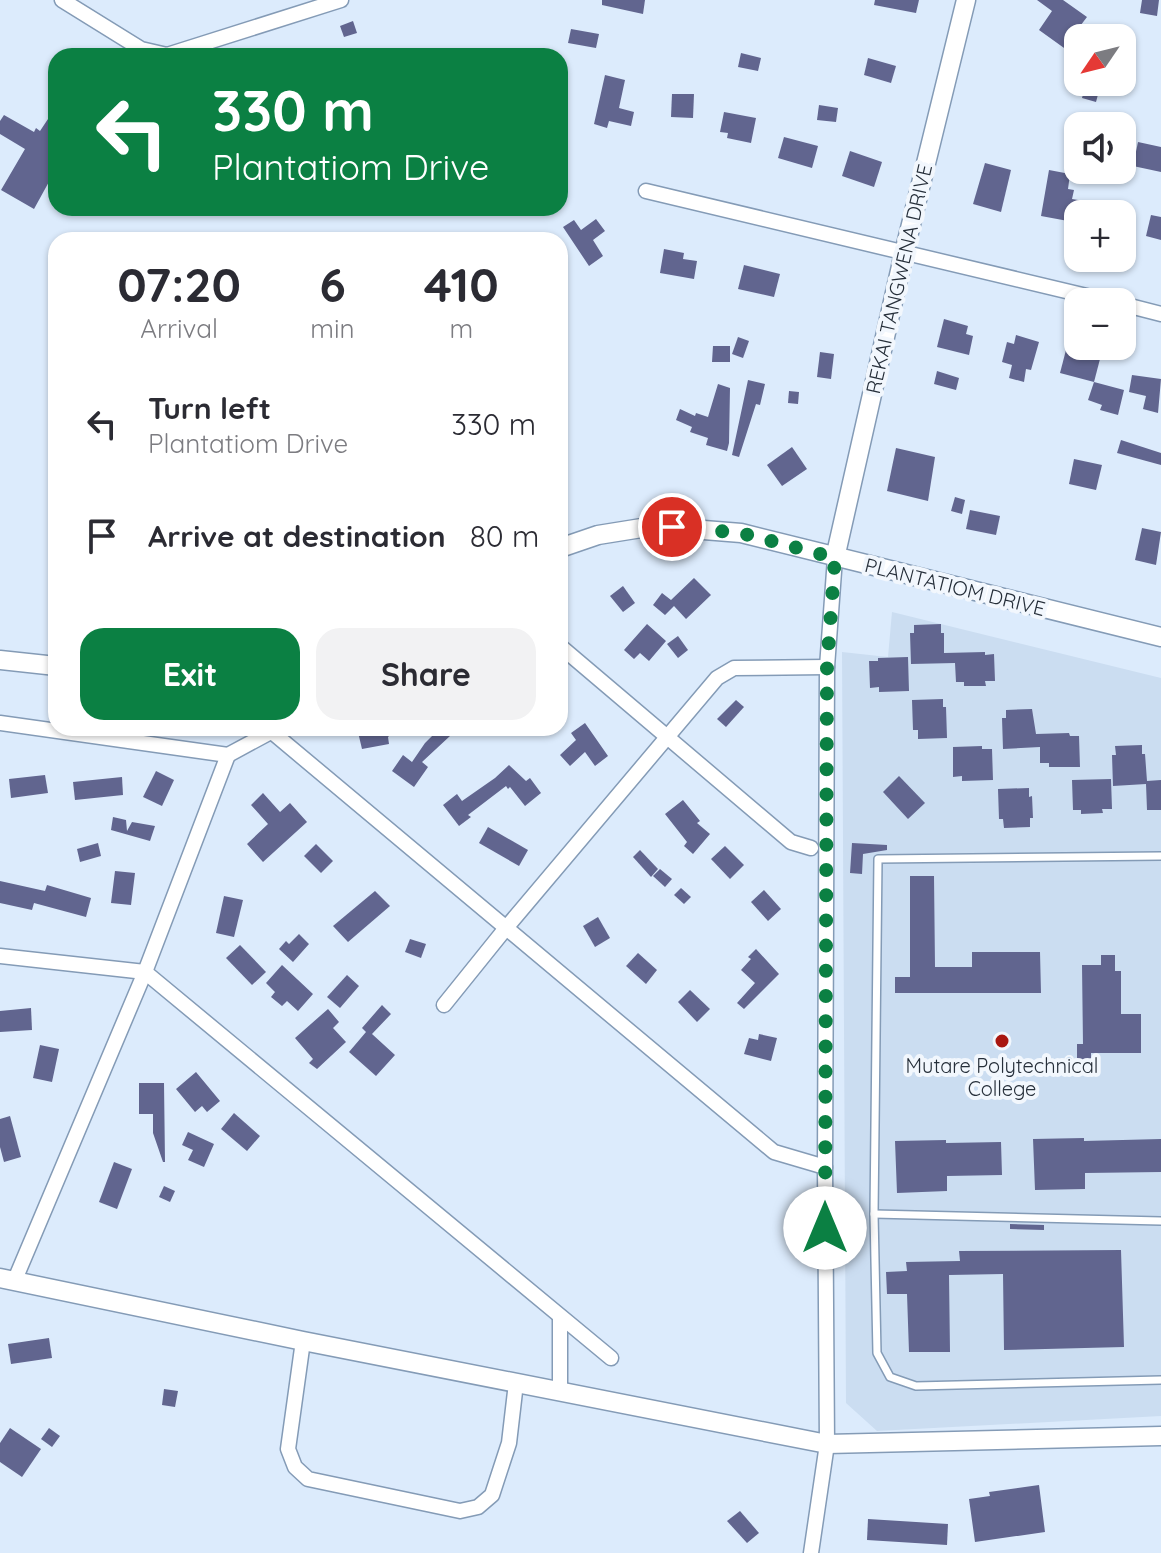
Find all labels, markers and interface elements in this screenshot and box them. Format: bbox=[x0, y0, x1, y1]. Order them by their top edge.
north arrow bbox=[1064, 24, 1136, 96]
map controls bbox=[1064, 24, 1136, 360]
text: 330 m bbox=[212, 75, 374, 145]
icon: left bbox=[80, 80, 184, 184]
button: sound bbox=[1064, 112, 1136, 184]
text: Plantatiom Drive bbox=[212, 144, 489, 189]
street label: REKAI TANGWENA DRIVE bbox=[860, 162, 937, 396]
button: + bbox=[1064, 200, 1136, 272]
text: 07:20 bbox=[117, 254, 241, 314]
text: 6 bbox=[319, 254, 346, 314]
text: 410 bbox=[424, 254, 499, 314]
button: − bbox=[1064, 288, 1136, 360]
text: Arrival bbox=[140, 312, 218, 345]
text: min bbox=[310, 312, 355, 345]
text: m bbox=[449, 312, 473, 345]
text: Turn left bbox=[148, 389, 271, 427]
icon: left bbox=[80, 402, 124, 446]
text: 330 m bbox=[451, 405, 536, 443]
text: Plantatiom Drive bbox=[148, 427, 348, 460]
pin bbox=[638, 493, 706, 561]
icon: arrive bbox=[650, 505, 694, 549]
icon: arrive bbox=[80, 514, 124, 558]
text: Arrive at destination bbox=[148, 517, 446, 555]
text: 80 m bbox=[470, 517, 539, 555]
street label: PLANTATIOM DRIVE bbox=[862, 552, 1048, 621]
button: Exit bbox=[80, 628, 300, 720]
button: Share bbox=[316, 628, 536, 720]
marker: Mutare Polytechnical College bbox=[993, 1032, 1011, 1050]
place label: Mutare Polytechnical College bbox=[906, 1053, 1098, 1101]
position arrow bbox=[783, 1186, 867, 1270]

